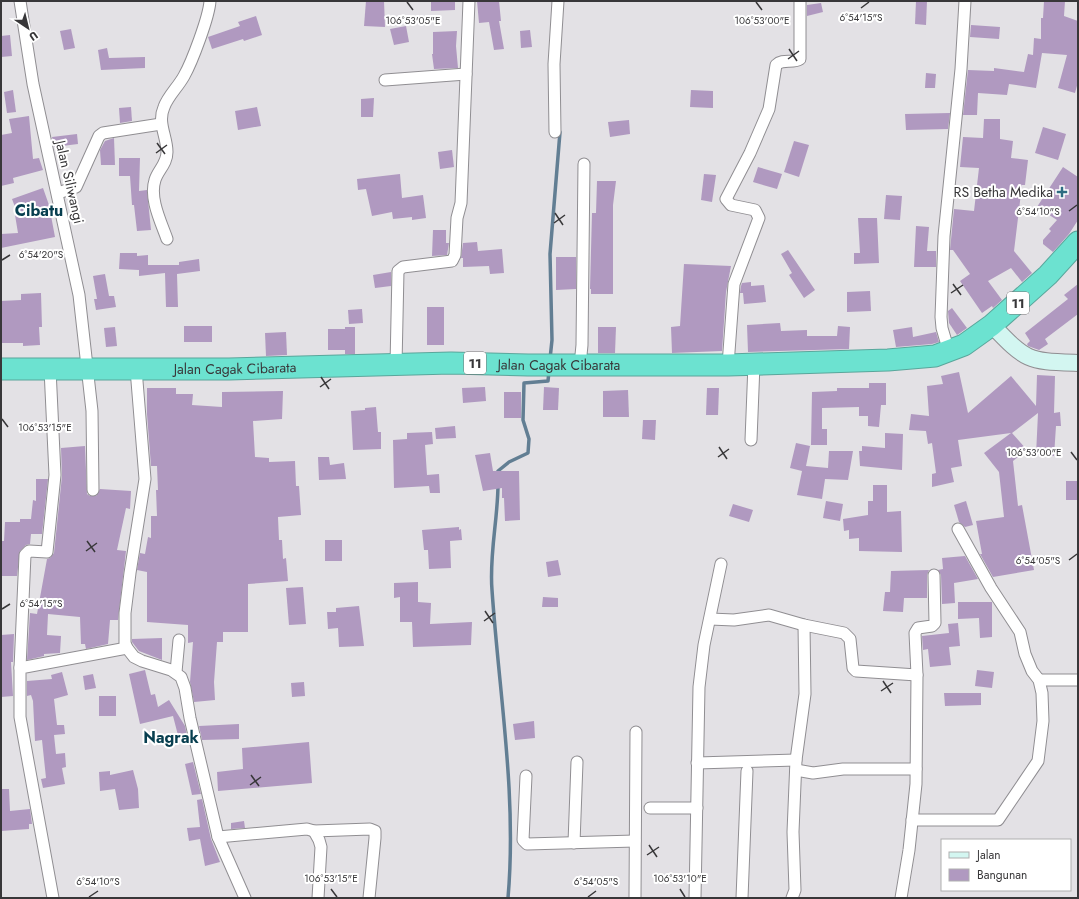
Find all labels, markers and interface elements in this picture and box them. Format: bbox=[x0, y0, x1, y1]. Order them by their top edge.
north arrow bbox=[8, 8, 48, 48]
text: 6°54'15"S bbox=[839, 10, 883, 25]
text: 106°53'05"E bbox=[386, 13, 440, 28]
text: 106°53'00"E bbox=[734, 13, 790, 28]
text: U bbox=[26, 27, 41, 45]
street label: Jalan Siliwangi bbox=[50, 136, 89, 226]
place label: RS Betha Medika bbox=[954, 182, 1053, 202]
marker: RS Betha Medika bbox=[1056, 186, 1068, 198]
district label: Cibatu bbox=[15, 199, 63, 222]
text: 6°54'10"S bbox=[1016, 204, 1060, 219]
text: 6°54'20"S bbox=[19, 247, 64, 262]
road number: 11 bbox=[1007, 292, 1029, 314]
road number: 11 bbox=[464, 352, 486, 374]
street label: Jalan Cagak Cibarata bbox=[495, 354, 620, 375]
street label: Jalan Cagak Cibarata bbox=[172, 357, 297, 379]
text: 106°53'15"E bbox=[18, 420, 72, 435]
text: 106°53'00"E bbox=[1006, 445, 1062, 460]
text: 6°54'05"S bbox=[1016, 553, 1061, 568]
text: 6°54'15"S bbox=[19, 596, 63, 611]
district label: Nagrak bbox=[143, 726, 200, 749]
legend bbox=[941, 839, 1071, 891]
text: Jalan bbox=[975, 846, 1000, 864]
text: Bangunan bbox=[977, 866, 1027, 884]
text: 106°53'15"E bbox=[304, 871, 358, 886]
text: 106°53'10"E bbox=[653, 871, 707, 886]
text: 6°54'10"S bbox=[76, 874, 120, 889]
text: 6°54'05"S bbox=[574, 874, 619, 889]

